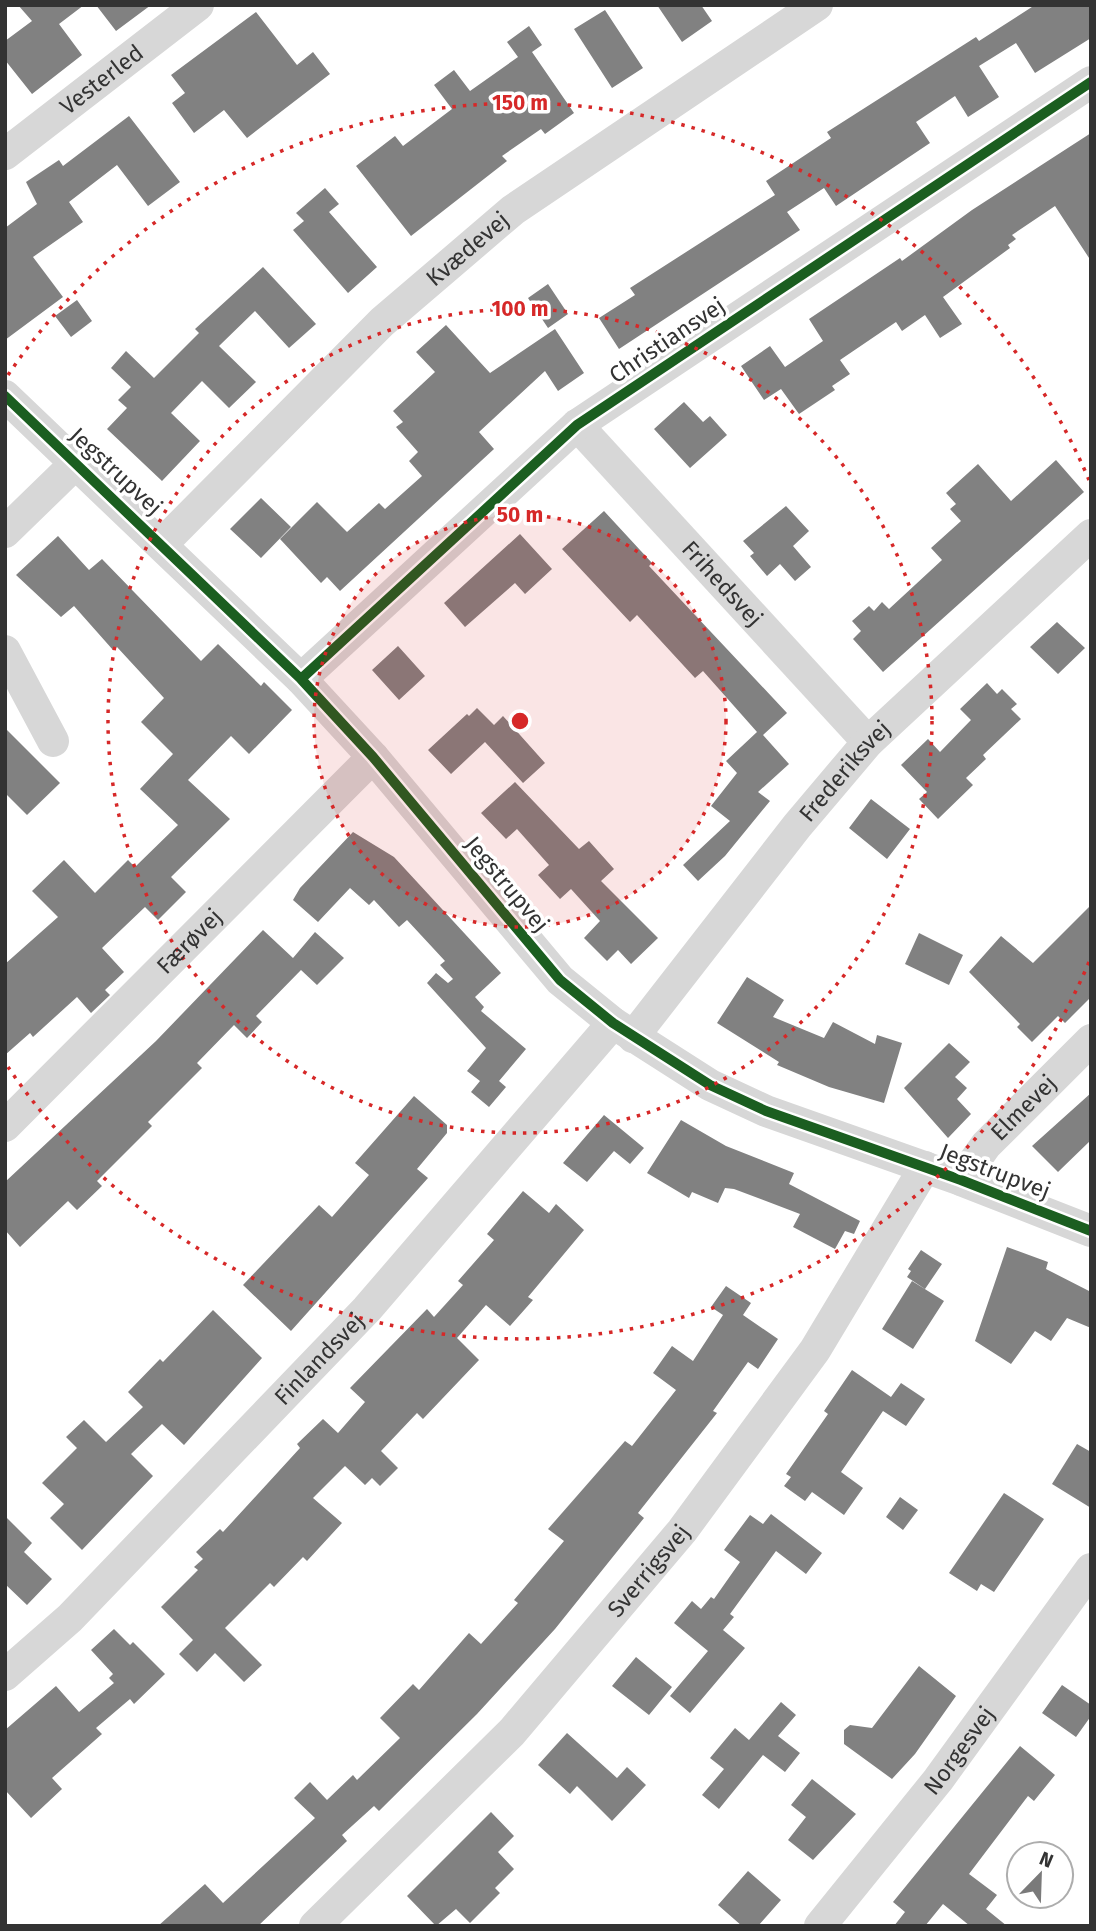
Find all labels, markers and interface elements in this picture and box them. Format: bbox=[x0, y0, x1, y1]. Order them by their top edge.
street label: Vesterled bbox=[54, 38, 149, 120]
text: 150 m bbox=[492, 90, 548, 116]
street label: Kvædevej bbox=[420, 206, 515, 292]
street label: Christiansvej bbox=[604, 291, 730, 389]
text: 100 m bbox=[491, 296, 549, 322]
street label: Jegstrupvej bbox=[64, 421, 168, 521]
text: 50 m bbox=[497, 502, 543, 528]
street label: Frihedsvej bbox=[676, 535, 769, 632]
centre of rings bbox=[508, 709, 532, 733]
street label: Frederiksvej bbox=[793, 714, 896, 827]
street label: Jegstrupvej bbox=[459, 830, 555, 938]
street label: Færøvej bbox=[151, 903, 228, 980]
street label: Elmevej bbox=[985, 1069, 1062, 1146]
street label: Jegstrupvej bbox=[936, 1137, 1054, 1205]
street label: Finlandsvej bbox=[268, 1307, 370, 1411]
street label: Sverrigsvej bbox=[601, 1519, 696, 1623]
street label: Norgesvej bbox=[918, 1701, 1001, 1800]
north arrow bbox=[1005, 1840, 1075, 1910]
text: N bbox=[1036, 1847, 1057, 1873]

